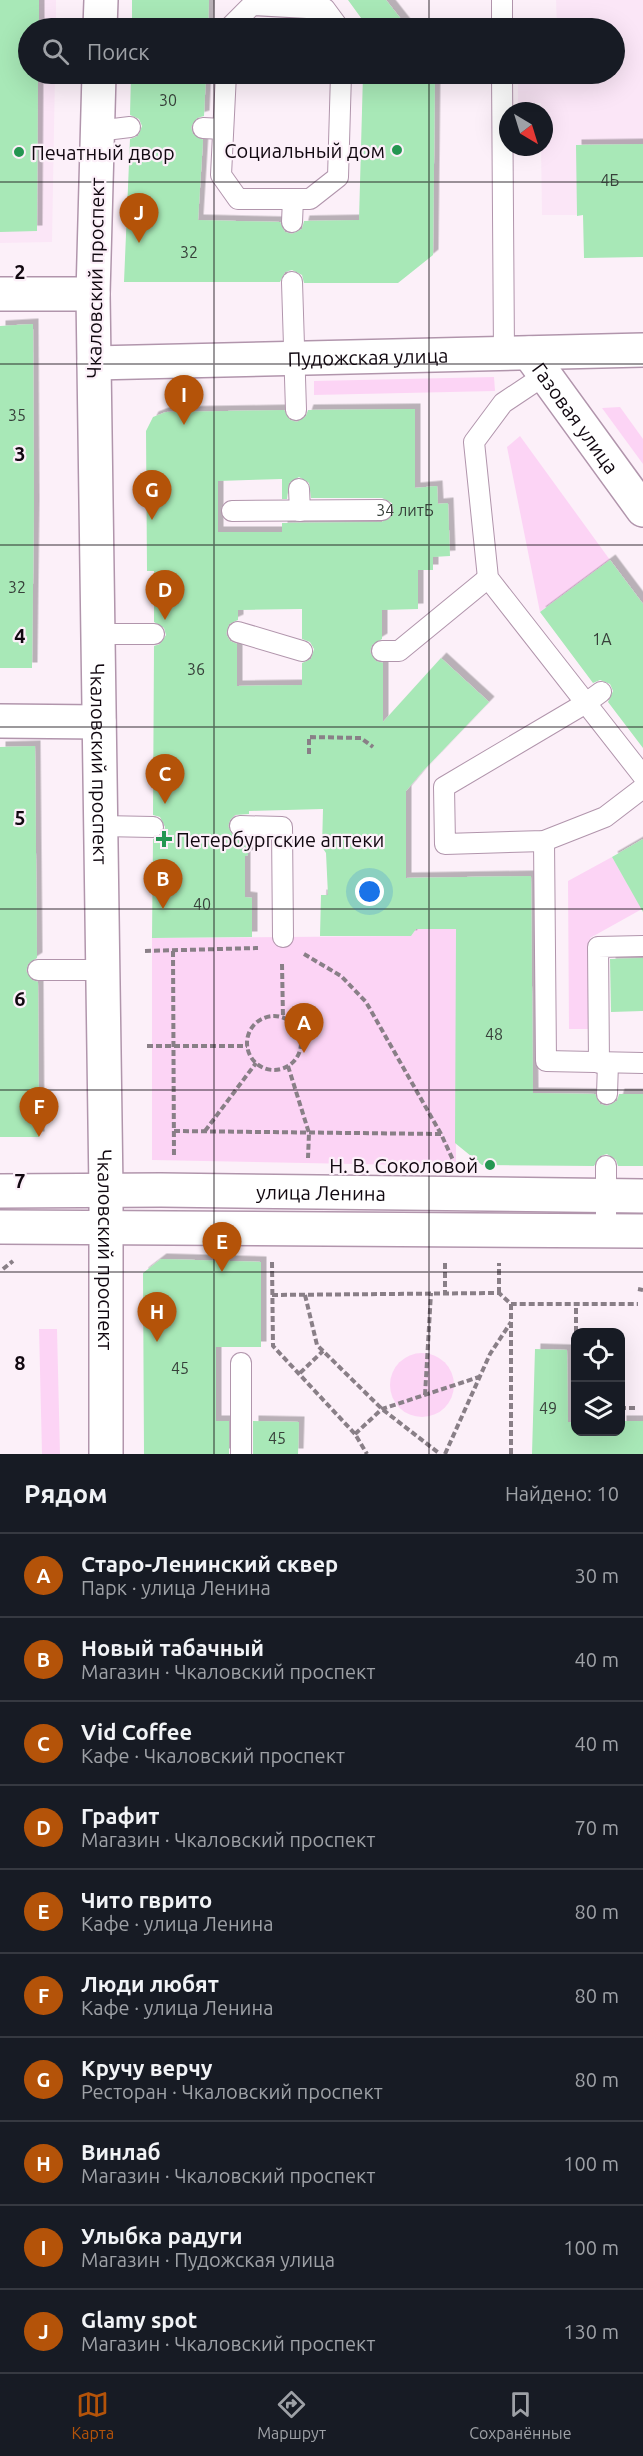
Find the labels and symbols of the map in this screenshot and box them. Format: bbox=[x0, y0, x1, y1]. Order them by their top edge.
house number: 30 bbox=[159, 91, 177, 109]
north arrow bbox=[499, 102, 553, 156]
place label: Социальный дом bbox=[224, 139, 385, 162]
place label: Печатный двор bbox=[31, 141, 175, 164]
marker: Социальный дом bbox=[390, 143, 404, 157]
marker: Печатный двор bbox=[12, 145, 26, 159]
house number: 4Б bbox=[601, 171, 620, 189]
street label: Чкаловский проспект bbox=[82, 177, 108, 379]
pin: J bbox=[120, 194, 158, 243]
house number: 32 bbox=[180, 243, 198, 261]
text: 2 bbox=[14, 260, 26, 283]
street label: Пудожская улица bbox=[287, 343, 449, 370]
street label: Газовая улица bbox=[528, 358, 624, 478]
pin: I bbox=[164, 376, 204, 425]
house number: 35 bbox=[8, 406, 26, 424]
text: 3 bbox=[14, 442, 26, 465]
pin: G bbox=[132, 470, 172, 520]
house number: 34 литБ bbox=[376, 501, 434, 519]
pin: D bbox=[146, 570, 184, 620]
house number: 32 bbox=[8, 578, 26, 596]
text: 4 bbox=[14, 624, 26, 647]
house number: 1А bbox=[592, 630, 612, 648]
house number: 36 bbox=[187, 660, 205, 678]
street label: Чкаловский проспект bbox=[87, 663, 113, 865]
pin: C bbox=[146, 754, 184, 804]
text: 5 bbox=[14, 806, 26, 829]
place label: Петербургские аптеки bbox=[176, 828, 384, 851]
marker: Петербургские аптеки bbox=[157, 832, 171, 846]
pin: B bbox=[144, 860, 182, 909]
your location bbox=[355, 877, 384, 906]
house number: 40 bbox=[193, 895, 211, 913]
text: 6 bbox=[14, 987, 26, 1010]
pin: A bbox=[284, 1004, 324, 1053]
house number: 48 bbox=[485, 1025, 503, 1043]
pin: F bbox=[20, 1088, 58, 1137]
street label: Чкаловский проспект bbox=[94, 1149, 118, 1351]
place label: Н. В. Соколовой bbox=[329, 1154, 478, 1177]
marker: Н. В. Соколовой bbox=[483, 1158, 497, 1172]
text: 7 bbox=[14, 1169, 26, 1192]
street label: улица Ленина bbox=[256, 1180, 386, 1204]
pin: E bbox=[202, 1222, 242, 1272]
pin: H bbox=[138, 1292, 176, 1342]
text: 8 bbox=[14, 1351, 26, 1374]
house number: 45 bbox=[171, 1359, 189, 1377]
house number: 49 bbox=[539, 1399, 557, 1417]
house number: 45 bbox=[268, 1429, 286, 1447]

